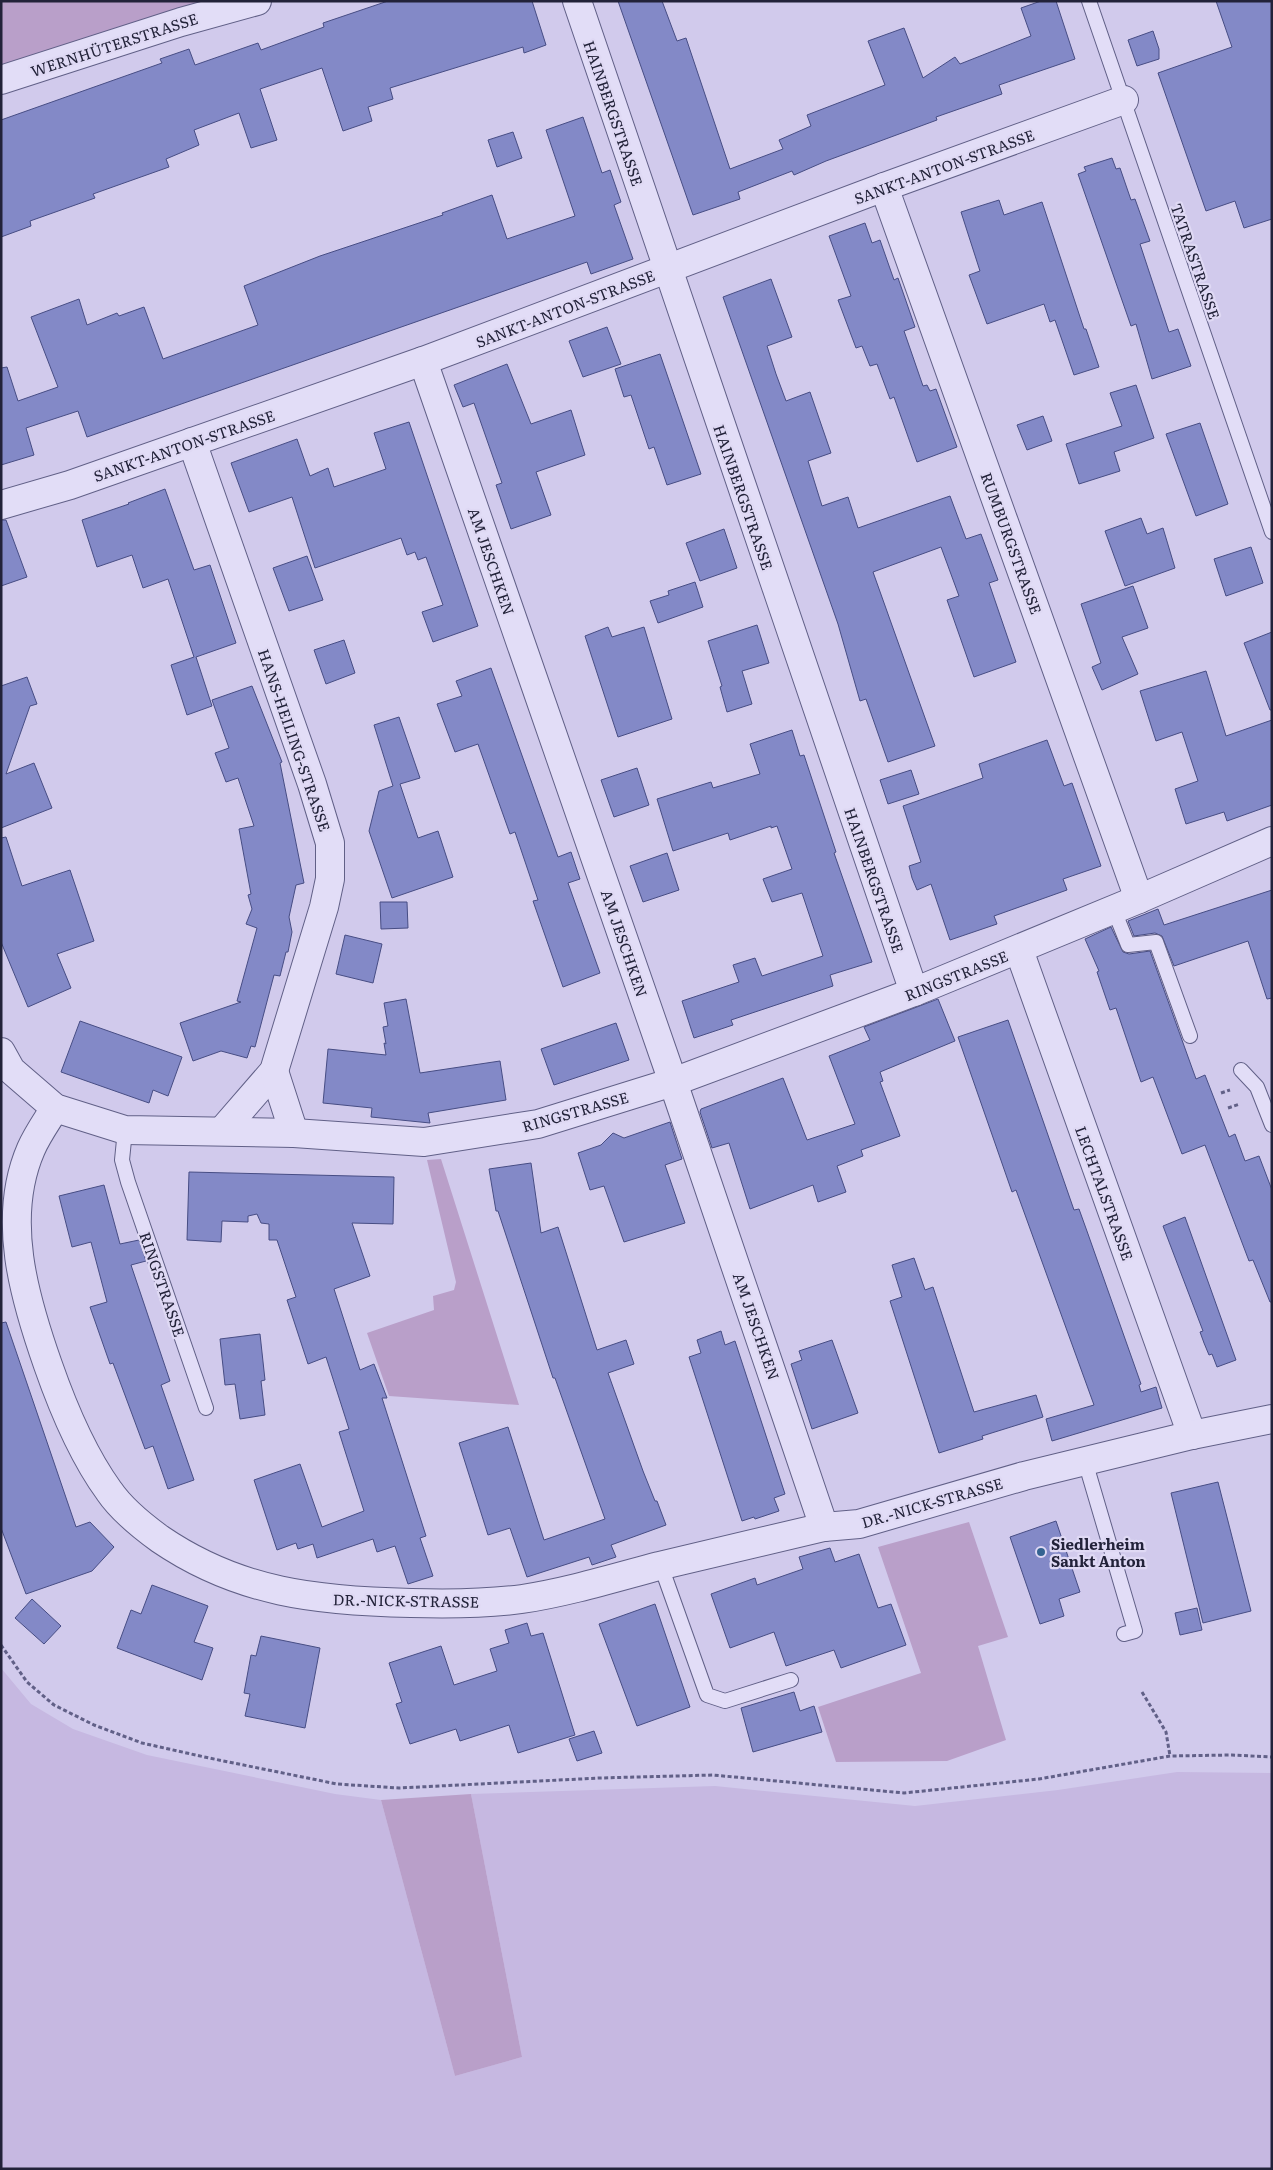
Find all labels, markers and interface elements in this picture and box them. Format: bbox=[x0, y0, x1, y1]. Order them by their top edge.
street label: WERNHÜTERSTRASSE bbox=[27, 6, 201, 82]
street label: HAINBERGSTRASSE bbox=[578, 37, 650, 189]
street label: SANKT-ANTON-STRASSE bbox=[851, 123, 1037, 209]
street label: TATRASTRASSE bbox=[1165, 200, 1227, 322]
street label: SANKT-ANTON-STRASSE bbox=[472, 263, 658, 353]
street label: SANKT-ANTON-STRASSE bbox=[90, 403, 278, 487]
street label: HAINBERGSTRASSE bbox=[708, 421, 780, 573]
street label: RUMBURGSTRASSE bbox=[976, 469, 1048, 617]
street label: AM JESCHKEN bbox=[463, 504, 521, 618]
street label: HANS-HEILING-STRASSE bbox=[253, 645, 337, 835]
street label: HAINBERGSTRASSE bbox=[839, 804, 911, 956]
street label: AM JESCHKEN bbox=[596, 886, 654, 1000]
street label: RINGSTRASSE bbox=[901, 944, 1011, 1006]
street label: RINGSTRASSE bbox=[519, 1085, 631, 1137]
street label: LECHTALSTRASSE bbox=[1070, 1123, 1140, 1263]
street label: RINGSTRASSE bbox=[134, 1228, 192, 1340]
street label: AM JESCHKEN bbox=[728, 1269, 786, 1383]
street label: DR.-NICK-STRASSE bbox=[859, 1471, 1005, 1533]
place label: Siedlerheim Sankt Anton bbox=[1051, 1532, 1146, 1572]
marker: Siedlerheim Sankt Anton bbox=[1035, 1546, 1047, 1558]
street label: DR.-NICK-STRASSE bbox=[333, 1587, 479, 1613]

